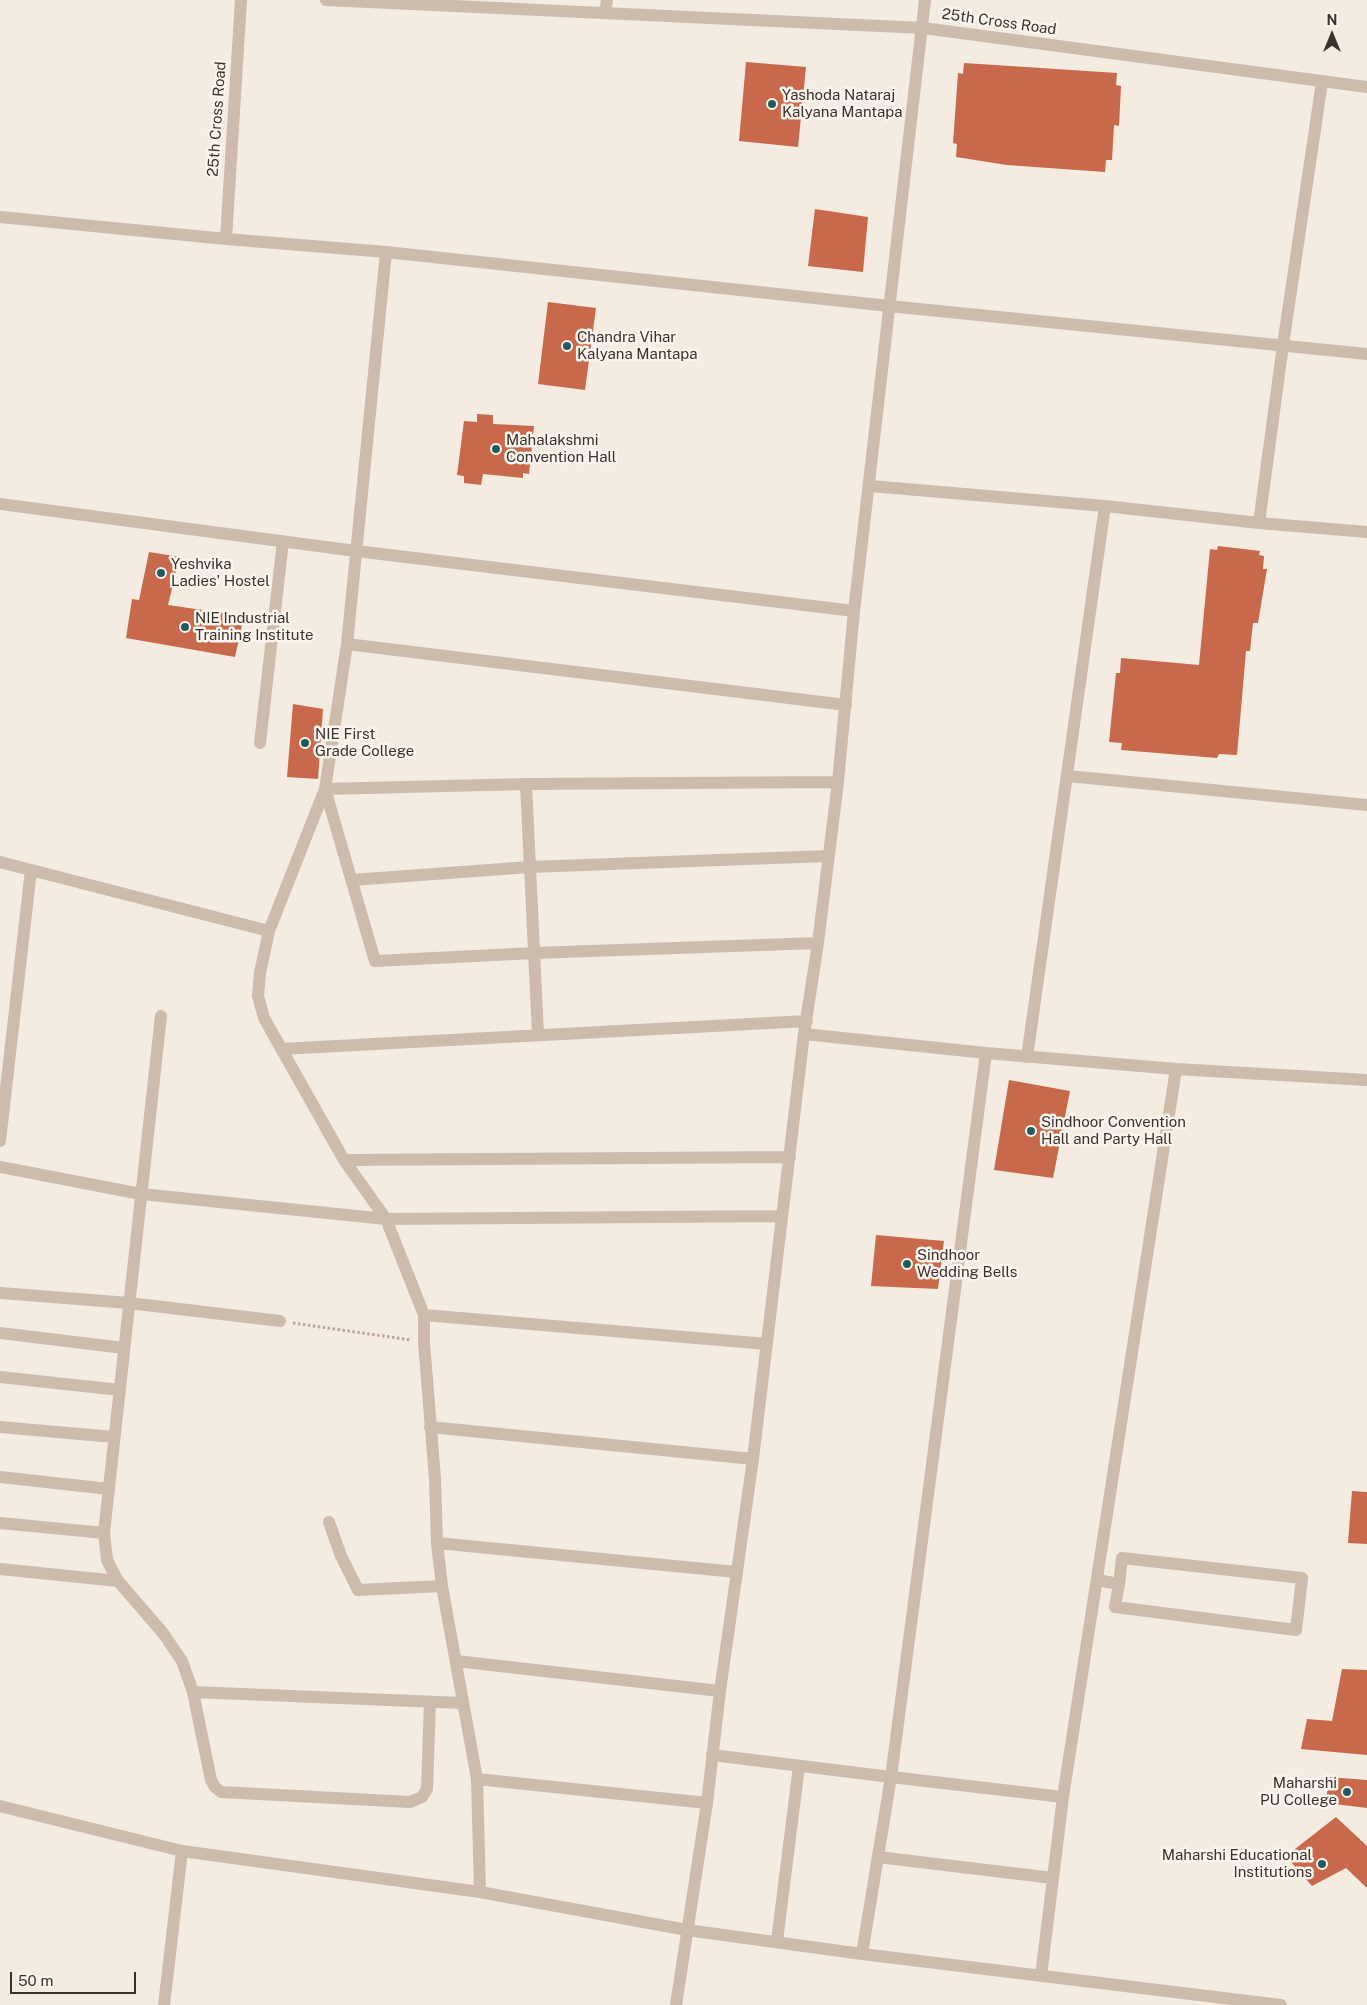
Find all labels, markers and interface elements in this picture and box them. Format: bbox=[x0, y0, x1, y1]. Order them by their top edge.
street label: 25th Cross Road bbox=[941, 5, 1057, 39]
north arrow bbox=[1307, 10, 1357, 60]
text: N bbox=[1327, 12, 1337, 28]
street label: 25th Cross Road bbox=[204, 61, 230, 177]
place label: Yashoda Nataraj Kalyana Mantapa bbox=[782, 86, 902, 121]
marker: Yashoda Nataraj Kalyana Mantapa bbox=[766, 98, 778, 110]
place label: Chandra Vihar Kalyana Mantapa bbox=[577, 328, 697, 363]
marker: Chandra Vihar Kalyana Mantapa bbox=[561, 340, 573, 352]
place label: Mahalakshmi Convention Hall bbox=[506, 431, 616, 466]
marker: Mahalakshmi Convention Hall bbox=[490, 443, 502, 455]
place label: Yeshvika Ladies' Hostel bbox=[171, 555, 270, 590]
marker: Yeshvika Ladies' Hostel bbox=[155, 567, 167, 579]
place label: NIE Industrial Training Institute bbox=[195, 609, 314, 644]
marker: NIE Industrial Training Institute bbox=[179, 621, 191, 633]
place label: NIE First Grade College bbox=[315, 725, 414, 760]
marker: NIE First Grade College bbox=[299, 737, 311, 749]
place label: Sindhoor Convention Hall and Party Hall bbox=[1041, 1113, 1186, 1148]
marker: Sindhoor Convention Hall and Party Hall bbox=[1025, 1125, 1037, 1137]
place label: Sindhoor Wedding Bells bbox=[917, 1246, 1017, 1281]
marker: Sindhoor Wedding Bells bbox=[901, 1258, 913, 1270]
place label: Maharshi PU College bbox=[1260, 1774, 1337, 1809]
marker: Maharshi PU College bbox=[1341, 1786, 1353, 1798]
place label: Maharshi Educational Institutions bbox=[1162, 1846, 1312, 1881]
marker: Maharshi Educational Institutions bbox=[1316, 1858, 1328, 1870]
scale bar bbox=[12, 1962, 139, 1994]
text: 50 m bbox=[18, 1972, 53, 1989]

